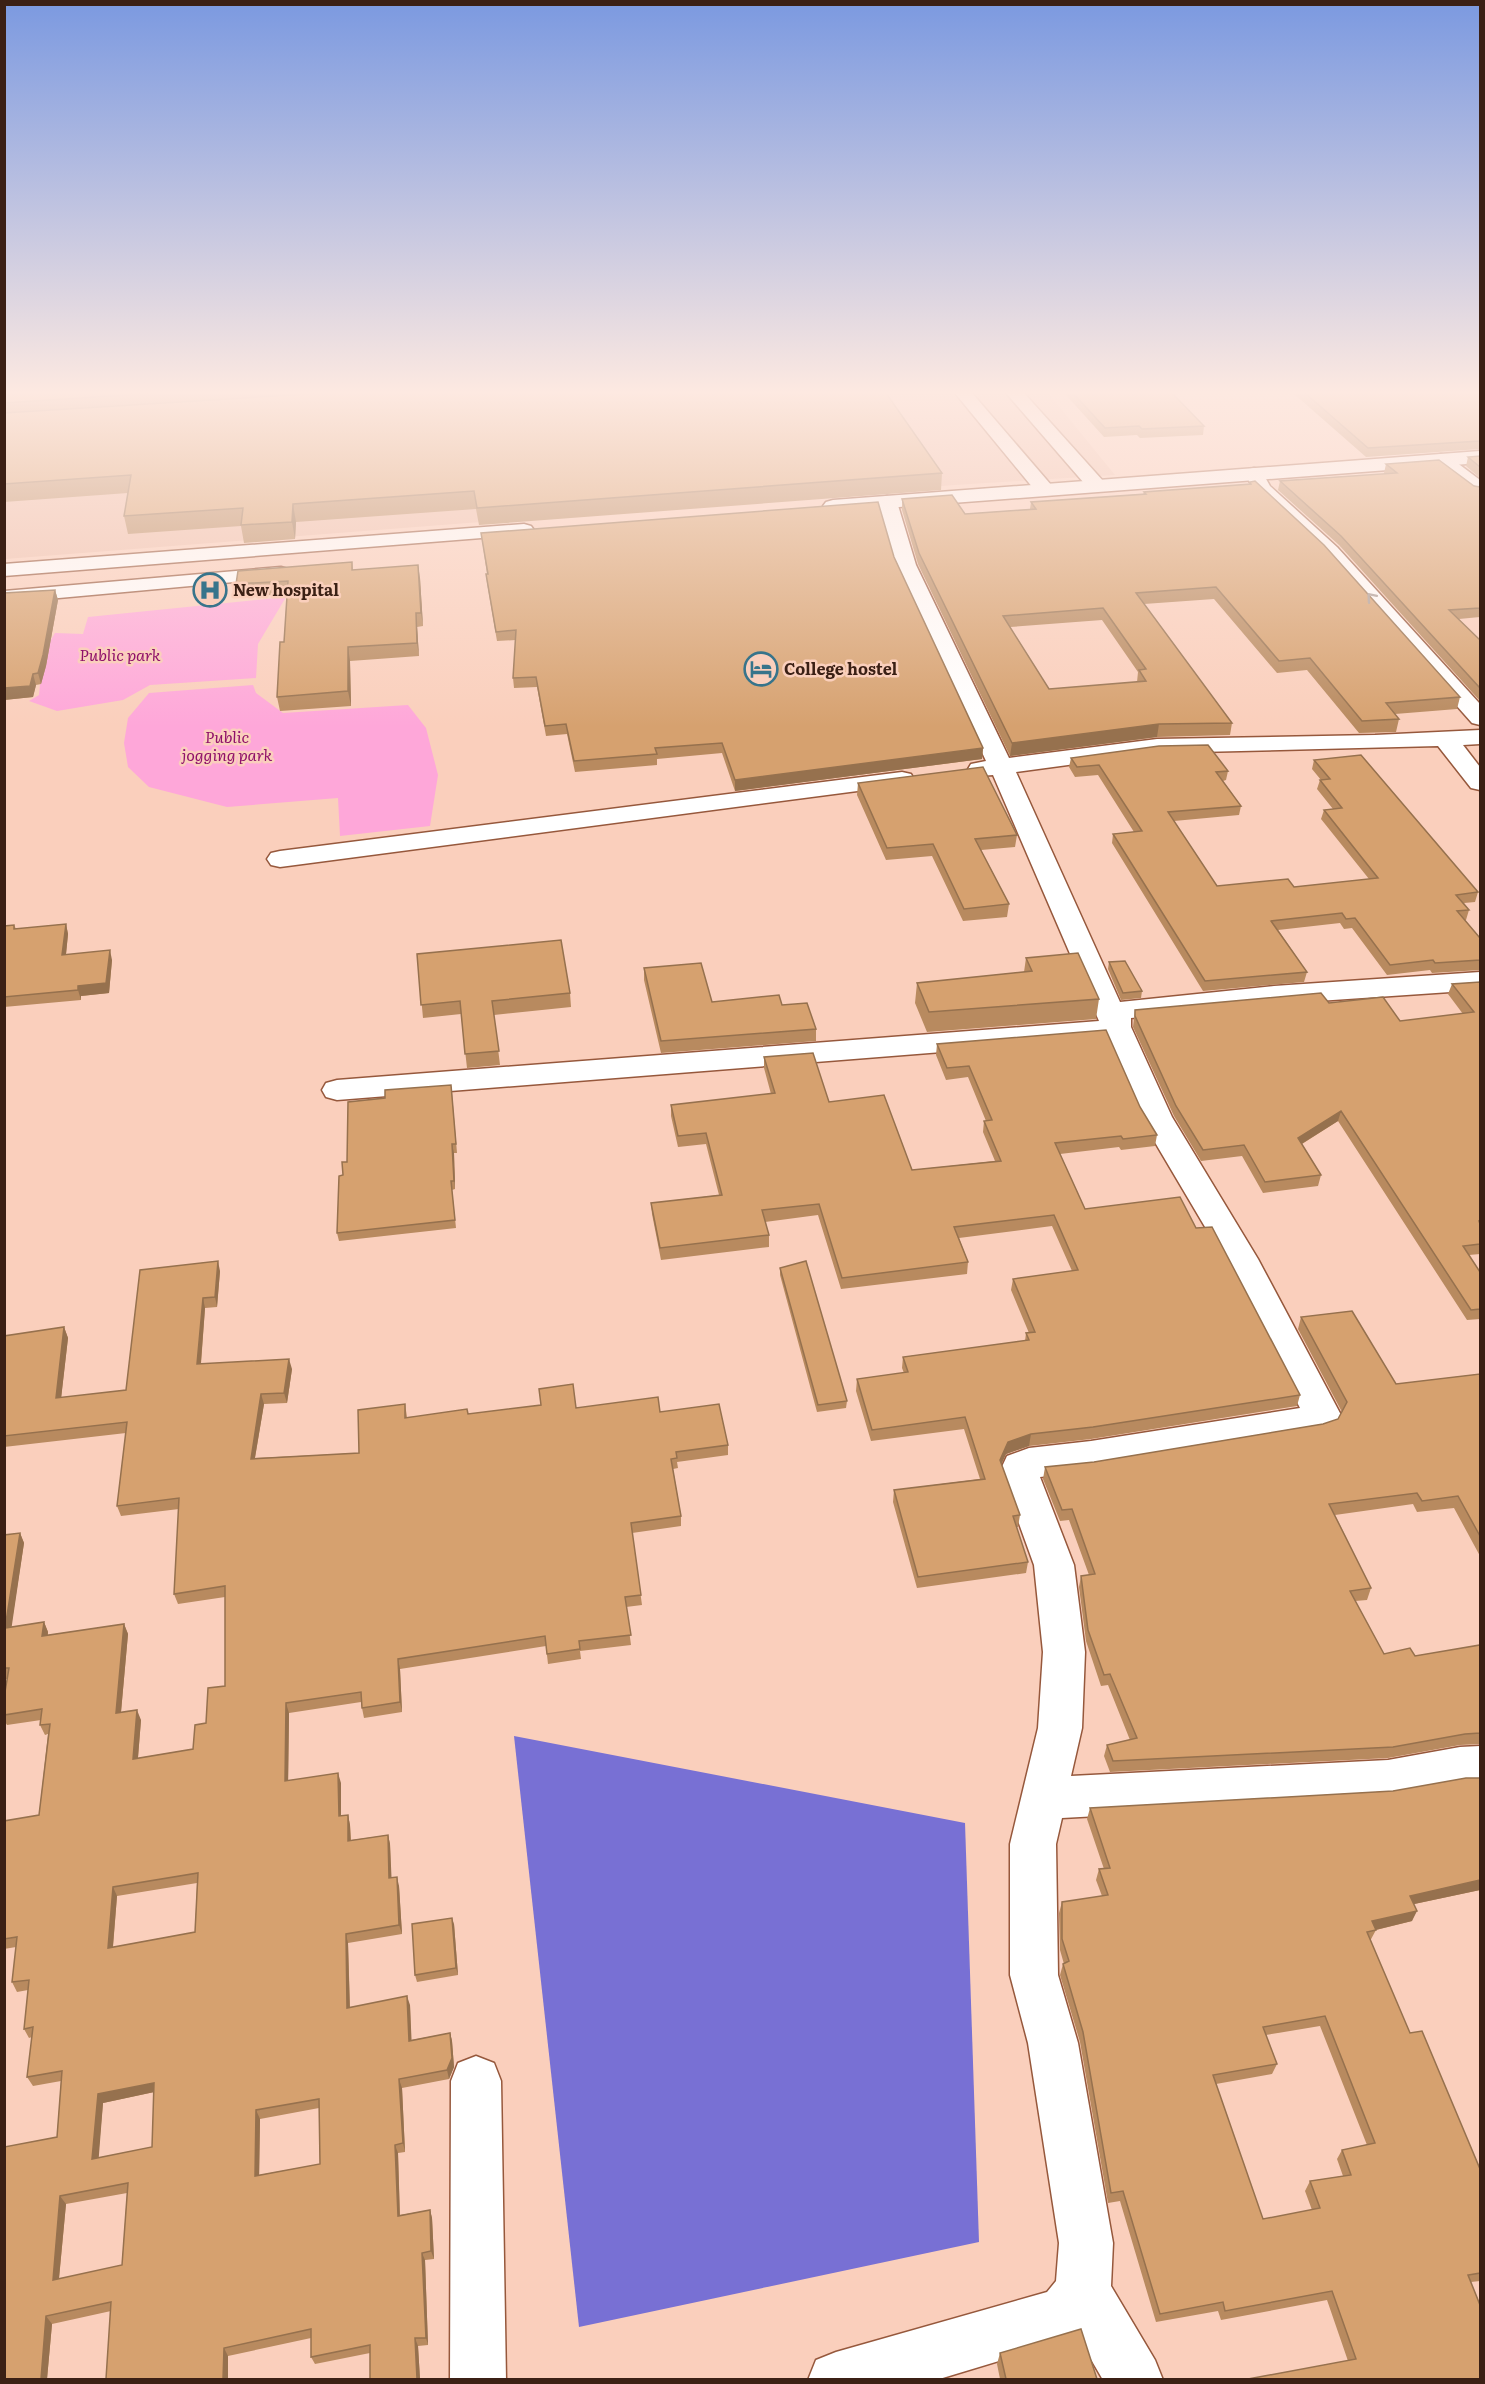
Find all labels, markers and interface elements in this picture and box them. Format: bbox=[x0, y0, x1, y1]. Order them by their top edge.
hospital icon: New hospital bbox=[192, 572, 228, 608]
place label: New hospital bbox=[233, 577, 339, 601]
one-way arrow bbox=[1367, 593, 1378, 604]
park label: Public park bbox=[79, 642, 161, 666]
hotel icon: College hostel bbox=[743, 651, 779, 687]
place label: College hostel bbox=[784, 656, 898, 680]
park label: Public jogging park bbox=[181, 724, 272, 766]

